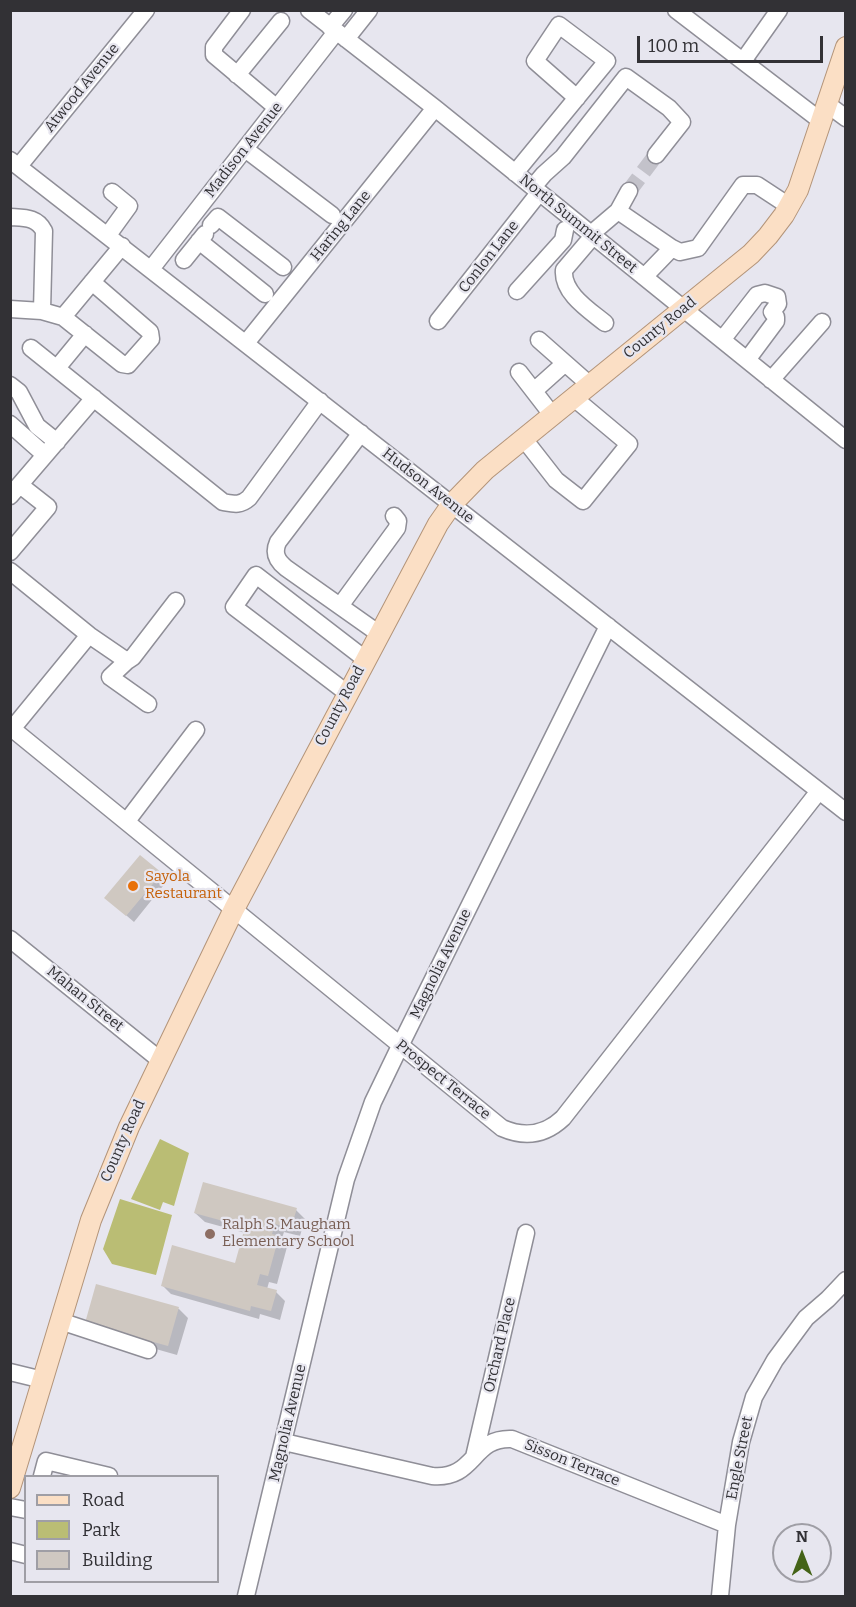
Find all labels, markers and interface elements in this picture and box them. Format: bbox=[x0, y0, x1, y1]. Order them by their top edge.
scale bar bbox=[640, 24, 826, 62]
text: 100 m bbox=[648, 35, 699, 57]
street label: Atwood Avenue bbox=[41, 40, 123, 136]
street label: Madison Avenue bbox=[201, 99, 287, 201]
street label: North Summit Street bbox=[515, 171, 641, 277]
street label: Haring Lane bbox=[307, 187, 375, 265]
street label: Conlon Lane bbox=[455, 217, 523, 297]
street label: County Road bbox=[620, 293, 700, 363]
street label: Hudson Avenue bbox=[379, 445, 477, 527]
street label: County Road bbox=[311, 663, 369, 749]
place label: Sayola Restaurant bbox=[145, 868, 222, 903]
marker: Sayola Restaurant bbox=[126, 879, 140, 893]
street label: Magnolia Avenue bbox=[407, 906, 475, 1022]
street label: Mahan Street bbox=[43, 963, 127, 1035]
street label: Prospect Terrace bbox=[392, 1036, 494, 1124]
street label: County Road bbox=[97, 1097, 149, 1185]
place label: Ralph S. Maugham Elementary School bbox=[222, 1216, 354, 1251]
marker: Ralph S. Maugham Elementary School bbox=[203, 1227, 217, 1241]
street label: Orchard Place bbox=[480, 1296, 520, 1394]
street label: Magnolia Avenue bbox=[266, 1362, 310, 1484]
street label: Engle Street bbox=[723, 1415, 757, 1501]
street label: Sisson Terrace bbox=[522, 1436, 622, 1490]
legend bbox=[24, 1475, 219, 1583]
text: Road bbox=[82, 1489, 124, 1511]
text: Park bbox=[82, 1519, 120, 1541]
north arrow bbox=[772, 1523, 832, 1583]
text: N bbox=[796, 1527, 808, 1546]
text: Building bbox=[82, 1549, 153, 1571]

